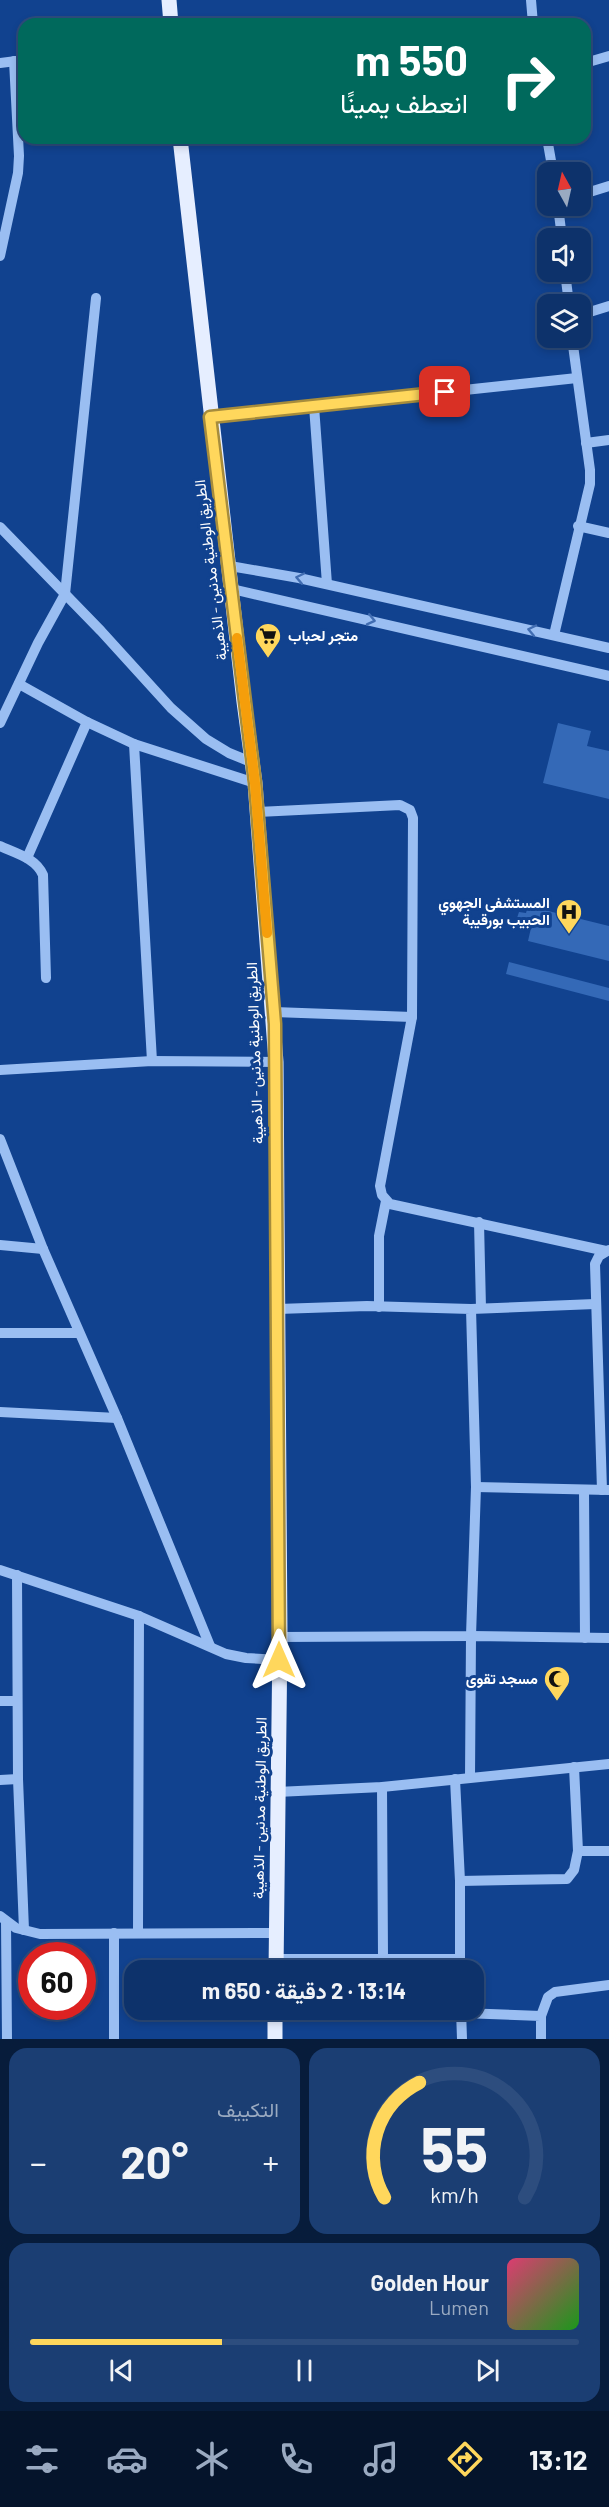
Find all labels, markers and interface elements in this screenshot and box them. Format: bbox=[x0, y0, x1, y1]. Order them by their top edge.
text: 550 m bbox=[355, 34, 468, 84]
icon: right bbox=[489, 42, 567, 120]
text: انعطف يمينًا bbox=[340, 86, 468, 118]
north arrow bbox=[537, 162, 591, 216]
map controls bbox=[537, 162, 591, 348]
button: sound bbox=[537, 228, 591, 282]
button: layers bbox=[537, 294, 591, 348]
pin bbox=[419, 366, 470, 417]
icon: arrive bbox=[428, 375, 461, 408]
street label: الطريق الوطنية مدنين - الذهيبة bbox=[190, 478, 232, 662]
one-way arrow bbox=[296, 573, 306, 586]
one-way arrow bbox=[366, 612, 376, 625]
supermarket icon: متجر لحباب bbox=[253, 621, 283, 659]
one-way arrow bbox=[527, 624, 537, 637]
place label: متجر لحباب bbox=[288, 626, 358, 645]
place label: المستشفى الجهوي الحبيب بورقيبة bbox=[438, 893, 550, 929]
hospital icon: المستشفى الجهوي الحبيب بورقيبة bbox=[554, 897, 584, 935]
street label: الطريق الوطنية مدنين - الذهيبة bbox=[242, 962, 268, 1144]
position arrow bbox=[247, 1628, 311, 1692]
mosque icon: مسجد تقوى bbox=[542, 1664, 572, 1702]
place label: مسجد تقوى bbox=[466, 1669, 538, 1688]
street label: الطريق الوطنية مدنين - الذهيبة bbox=[248, 1717, 272, 1899]
speed limit sign: 60 bbox=[18, 1942, 96, 2020]
text: 13:14 · 2 دقيقة · 650 m bbox=[202, 1977, 406, 2003]
text: التكييف bbox=[217, 2097, 279, 2121]
text: 55 bbox=[421, 2110, 488, 2184]
text: 20° bbox=[121, 2134, 188, 2188]
text: − bbox=[30, 2142, 47, 2182]
text: + bbox=[263, 2142, 279, 2182]
text: km/h bbox=[430, 2182, 479, 2207]
text: Golden Hour bbox=[371, 2269, 489, 2295]
text: Lumen bbox=[429, 2295, 489, 2319]
icon: previous bbox=[105, 2354, 138, 2387]
icon: pause bbox=[288, 2354, 321, 2387]
icon: next bbox=[471, 2354, 504, 2387]
icon: filters bbox=[21, 2438, 63, 2480]
icon: car bbox=[106, 2438, 148, 2480]
icon: climate bbox=[191, 2438, 233, 2480]
icon: phone bbox=[275, 2438, 317, 2480]
icon: music bbox=[360, 2438, 402, 2480]
icon: directions bbox=[444, 2438, 486, 2480]
text: 13:12 bbox=[529, 2443, 588, 2475]

